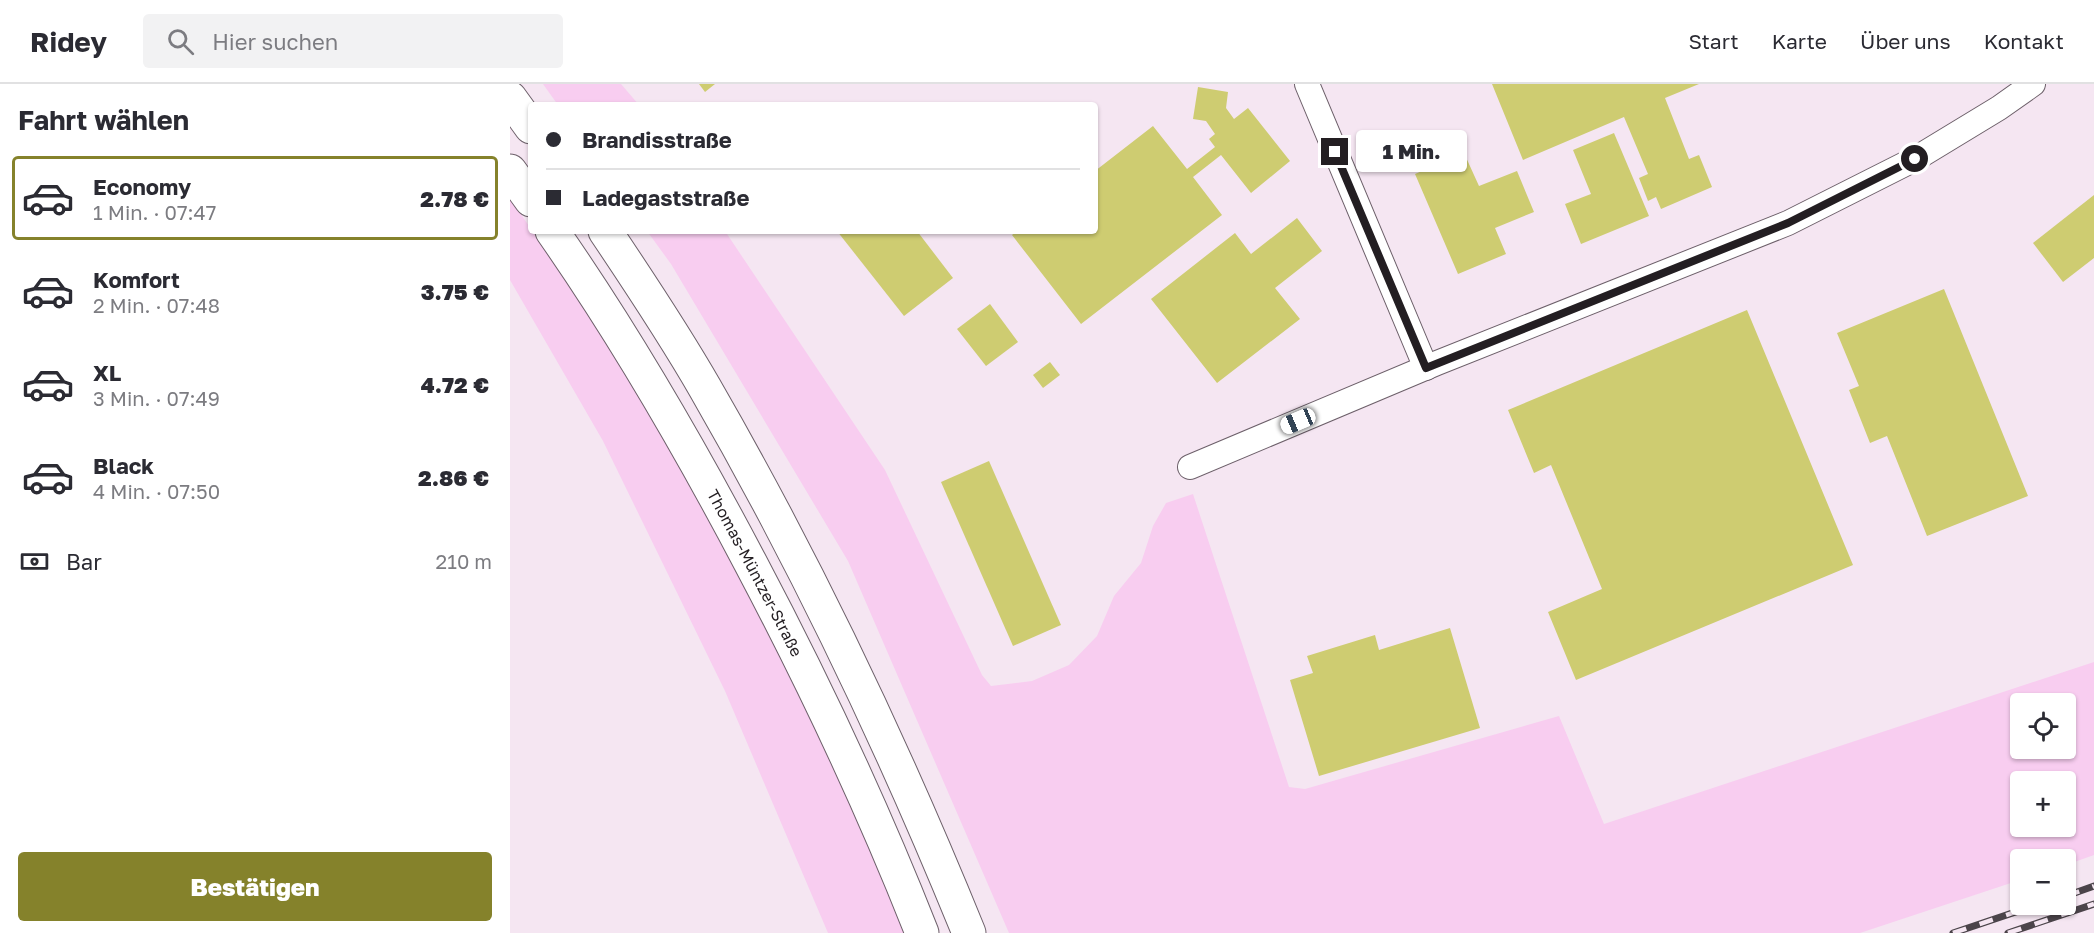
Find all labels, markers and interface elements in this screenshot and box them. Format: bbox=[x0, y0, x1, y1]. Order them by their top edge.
search box bbox=[143, 14, 563, 68]
text: Ridey bbox=[30, 25, 107, 58]
icon: search bbox=[164, 25, 197, 58]
text: Hier suchen bbox=[212, 28, 338, 55]
text: Start bbox=[1688, 28, 1739, 54]
text: Karte bbox=[1772, 28, 1827, 54]
text: Über uns bbox=[1860, 28, 1951, 54]
text: Kontakt bbox=[1984, 28, 2064, 54]
text: Fahrt wählen bbox=[18, 104, 189, 136]
text: Brandisstraße bbox=[582, 126, 732, 153]
callout: 1 Min. bbox=[1356, 131, 1467, 173]
route end bbox=[1321, 138, 1348, 165]
text: 1 Min. bbox=[1383, 139, 1441, 163]
route start bbox=[1901, 145, 1928, 172]
icon: car bbox=[21, 171, 75, 225]
text: Economy bbox=[93, 173, 191, 200]
text: Ladegaststraße bbox=[582, 184, 749, 211]
text: 2.78 € bbox=[420, 185, 489, 212]
text: 1 Min. · 07:47 bbox=[93, 200, 216, 224]
icon: car bbox=[21, 264, 75, 318]
text: Komfort bbox=[93, 266, 180, 293]
text: 3.75 € bbox=[421, 278, 489, 305]
text: 2 Min. · 07:48 bbox=[93, 293, 220, 317]
icon: car bbox=[21, 357, 75, 411]
text: XL bbox=[93, 359, 121, 386]
text: 4.72 € bbox=[421, 371, 489, 398]
text: 3 Min. · 07:49 bbox=[93, 386, 220, 410]
car bbox=[1278, 406, 1318, 436]
icon: car bbox=[21, 450, 75, 504]
text: Black bbox=[93, 452, 154, 479]
text: 2.86 € bbox=[418, 464, 489, 491]
text: 4 Min. · 07:50 bbox=[93, 479, 220, 503]
street label: Thomas-Müntzer-Straße bbox=[703, 486, 807, 660]
icon: cash bbox=[18, 545, 51, 578]
text: Bar bbox=[66, 548, 102, 575]
text: 210 m bbox=[436, 549, 492, 573]
map controls bbox=[2010, 693, 2076, 915]
button: locate bbox=[2010, 693, 2076, 759]
button: + bbox=[2010, 771, 2076, 837]
button: − bbox=[2010, 849, 2076, 915]
button: Bestätigen bbox=[18, 852, 492, 921]

